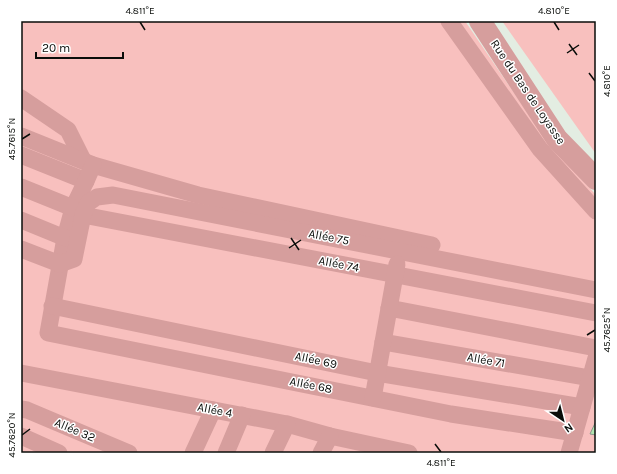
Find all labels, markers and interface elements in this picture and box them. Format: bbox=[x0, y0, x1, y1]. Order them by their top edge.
text: 4.811°E bbox=[125, 5, 155, 17]
text: 4.810°E bbox=[538, 5, 570, 17]
scale bar bbox=[36, 34, 123, 60]
street label: Rue du Bas de Loyasse bbox=[488, 37, 568, 147]
text: 20 m bbox=[42, 41, 70, 55]
text: 4.810°E bbox=[601, 65, 613, 97]
text: 45.7615°N bbox=[6, 118, 18, 160]
street label: Allée 75 bbox=[307, 226, 351, 248]
street label: Allée 74 bbox=[317, 253, 361, 275]
text: 45.7625°N bbox=[601, 307, 613, 353]
street label: Allée 69 bbox=[294, 349, 338, 371]
street label: Allée 71 bbox=[466, 350, 506, 370]
street label: Allée 68 bbox=[289, 374, 333, 396]
street label: Allée 4 bbox=[196, 400, 234, 420]
north arrow bbox=[543, 400, 583, 440]
text: 45.7620°N bbox=[6, 412, 18, 458]
street label: Allée 32 bbox=[53, 415, 97, 445]
text: N bbox=[561, 420, 575, 435]
text: 4.811°E bbox=[426, 457, 456, 469]

